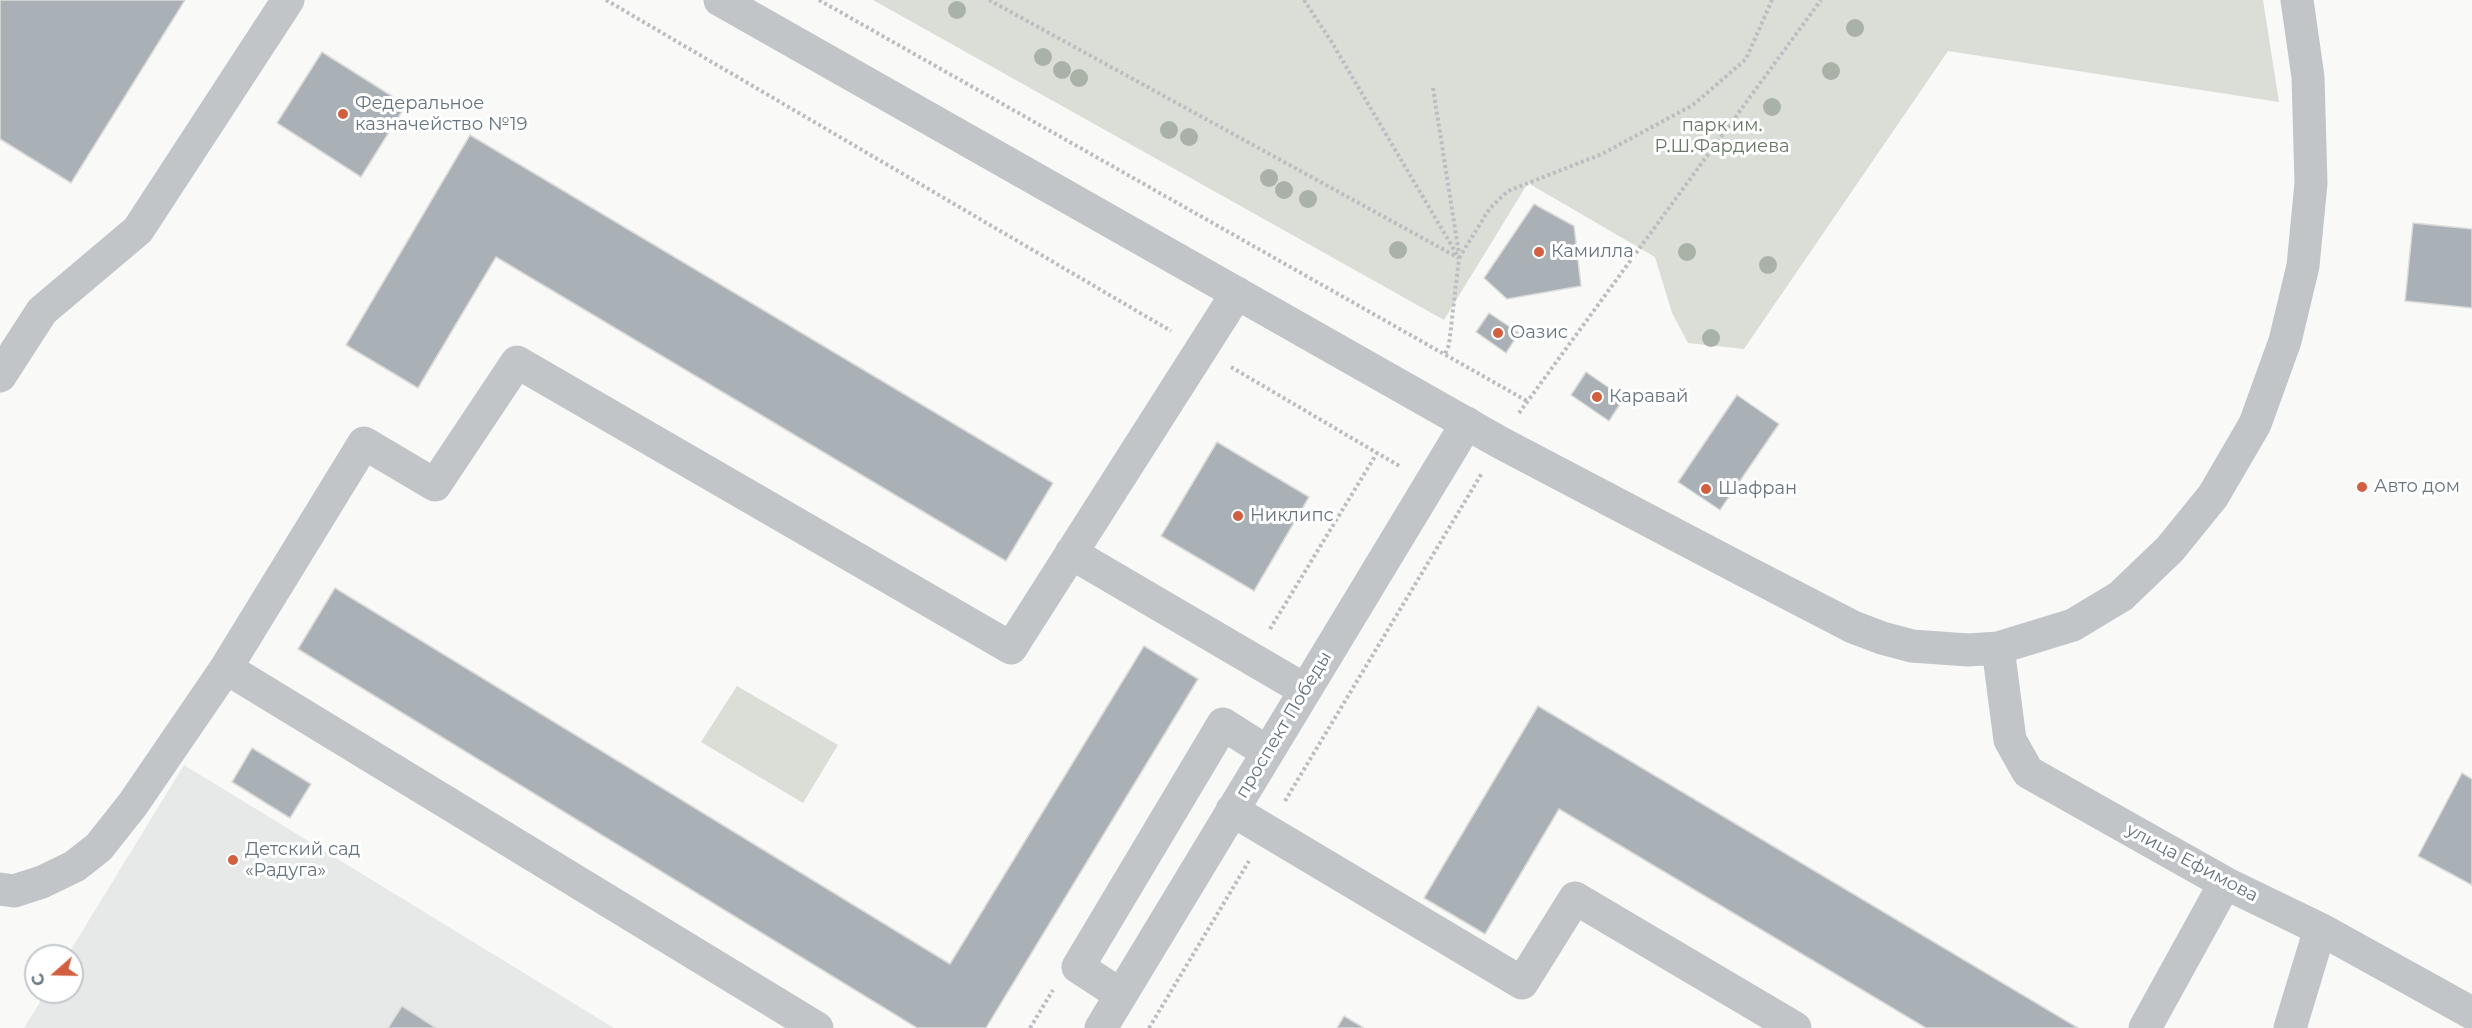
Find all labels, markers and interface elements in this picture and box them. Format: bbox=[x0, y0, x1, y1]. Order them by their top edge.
place label: Федеральное казначейство №19 bbox=[355, 93, 527, 136]
marker: Федеральное казначейство №19 bbox=[336, 107, 350, 121]
park label: парк им. Р.Ш.Фардиева bbox=[1654, 115, 1790, 158]
place label: Камилла bbox=[1551, 241, 1634, 263]
marker: Камилла bbox=[1532, 245, 1546, 259]
place label: Оазис bbox=[1510, 322, 1568, 344]
marker: Оазис bbox=[1491, 326, 1505, 340]
place label: Каравай bbox=[1609, 386, 1688, 408]
marker: Каравай bbox=[1590, 390, 1604, 404]
place label: Авто дом bbox=[2374, 476, 2460, 498]
place label: Шафран bbox=[1718, 478, 1797, 500]
marker: Авто дом bbox=[2355, 480, 2369, 494]
marker: Шафран bbox=[1699, 482, 1713, 496]
place label: Никлипс bbox=[1250, 505, 1334, 527]
marker: Никлипс bbox=[1231, 509, 1245, 523]
street label: проспект Победы bbox=[1232, 648, 1336, 802]
street label: улица Ефимова bbox=[2122, 819, 2262, 907]
place label: Детский сад «Радуга» bbox=[245, 839, 360, 882]
marker: Детский сад «Радуга» bbox=[226, 853, 240, 867]
north arrow bbox=[24, 944, 84, 1004]
text: С bbox=[28, 971, 49, 988]

